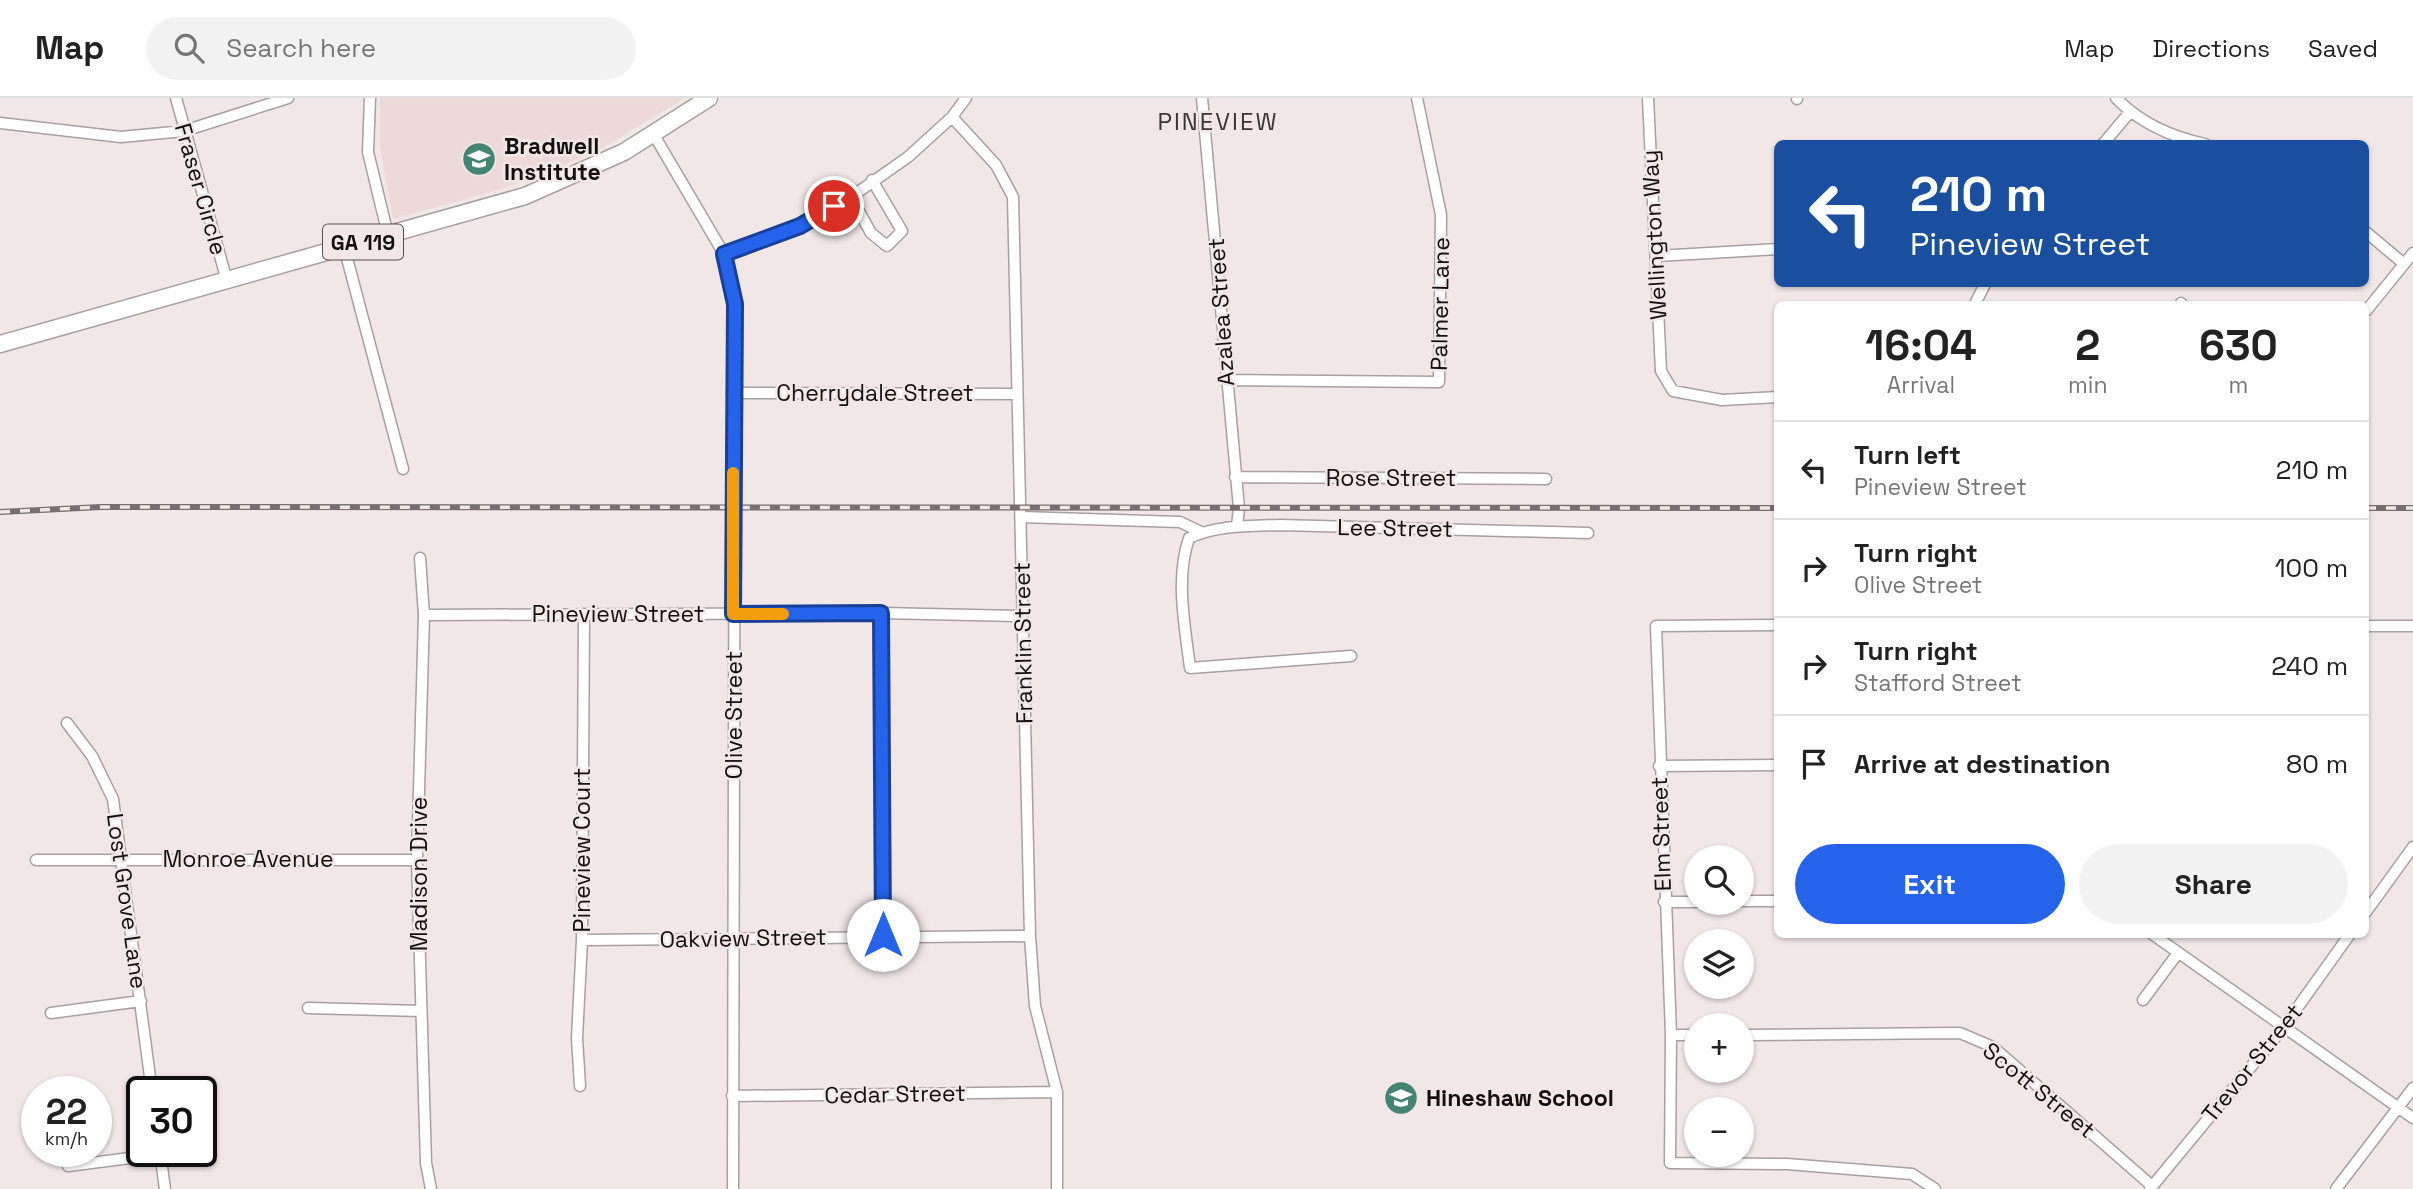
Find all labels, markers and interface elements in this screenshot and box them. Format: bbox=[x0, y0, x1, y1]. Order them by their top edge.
search box bbox=[146, 17, 636, 80]
text: Map bbox=[35, 27, 104, 69]
icon: search bbox=[170, 29, 208, 67]
text: Search here bbox=[226, 31, 376, 65]
text: Map bbox=[2064, 33, 2114, 64]
text: Directions bbox=[2152, 33, 2270, 64]
text: Saved bbox=[2308, 33, 2378, 64]
district label: PINEVIEW bbox=[1158, 106, 1278, 137]
street label: Fraser Circle bbox=[168, 120, 234, 258]
place label: Bradwell Institute bbox=[504, 131, 601, 187]
school or university icon: Bradwell Institute bbox=[460, 140, 498, 178]
street label: Wellington Way bbox=[1635, 149, 1673, 321]
text: 210 m bbox=[1910, 163, 2047, 225]
icon: left bbox=[1795, 168, 1886, 259]
pin bbox=[804, 176, 864, 236]
icon: arrive bbox=[815, 187, 853, 225]
text: Pineview Street bbox=[1910, 224, 2150, 264]
road number: GA 119 bbox=[323, 225, 403, 260]
street label: Azalea Street bbox=[1201, 237, 1241, 387]
street label: Palmer Lane bbox=[1424, 237, 1456, 371]
text: 16:04 bbox=[1865, 319, 1977, 372]
text: 2 bbox=[2075, 319, 2100, 372]
text: 630 bbox=[2199, 319, 2278, 372]
text: Arrival bbox=[1887, 370, 1955, 400]
text: min bbox=[2068, 370, 2108, 400]
text: m bbox=[2228, 370, 2248, 400]
street label: Cherrydale Street bbox=[776, 378, 974, 408]
text: Turn left bbox=[1854, 438, 1961, 472]
icon: left bbox=[1795, 451, 1833, 489]
text: 210 m bbox=[2276, 453, 2348, 487]
street label: Rose Street bbox=[1326, 463, 1456, 493]
text: Pineview Street bbox=[1854, 472, 2027, 502]
street label: Lee Street bbox=[1337, 512, 1453, 544]
text: Turn right bbox=[1854, 536, 1978, 570]
icon: right bbox=[1795, 549, 1833, 587]
text: 100 m bbox=[2275, 551, 2348, 585]
street label: Franklin Street bbox=[1007, 562, 1039, 724]
text: Olive Street bbox=[1854, 570, 1982, 600]
street label: Pineview Street bbox=[532, 599, 704, 629]
text: Turn right bbox=[1854, 634, 1978, 668]
icon: right bbox=[1795, 647, 1833, 685]
text: 240 m bbox=[2271, 649, 2348, 683]
street label: Olive Street bbox=[719, 651, 749, 779]
text: Stafford Street bbox=[1854, 668, 2022, 698]
icon: arrive bbox=[1795, 745, 1833, 783]
text: Arrive at destination bbox=[1854, 747, 2111, 781]
text: 80 m bbox=[2286, 747, 2348, 781]
street label: Pineview Court bbox=[567, 768, 597, 932]
street label: Elm Street bbox=[1644, 776, 1678, 892]
street label: Madison Drive bbox=[404, 797, 434, 951]
street label: Lost Grove Lane bbox=[100, 811, 154, 991]
street label: Monroe Avenue bbox=[162, 844, 334, 874]
button: Exit bbox=[1795, 844, 2065, 924]
button: Share bbox=[2079, 844, 2348, 924]
map controls bbox=[1684, 845, 1754, 1167]
button: search bbox=[1684, 845, 1754, 915]
position arrow bbox=[846, 898, 920, 972]
street label: Oakview Street bbox=[659, 922, 827, 954]
button: layers bbox=[1684, 929, 1754, 999]
street label: Trevor Street bbox=[2195, 998, 2309, 1128]
button: + bbox=[1684, 1013, 1754, 1083]
street label: Scott Street bbox=[1977, 1035, 2101, 1145]
speed limit sign: 30 bbox=[126, 1076, 217, 1167]
street label: Cedar Street bbox=[824, 1078, 966, 1110]
school or university icon: Hineshaw School bbox=[1382, 1079, 1420, 1117]
place label: Hineshaw School bbox=[1426, 1083, 1614, 1113]
text: 22 bbox=[46, 1090, 87, 1134]
button: − bbox=[1684, 1097, 1754, 1167]
text: km/h bbox=[45, 1127, 88, 1150]

